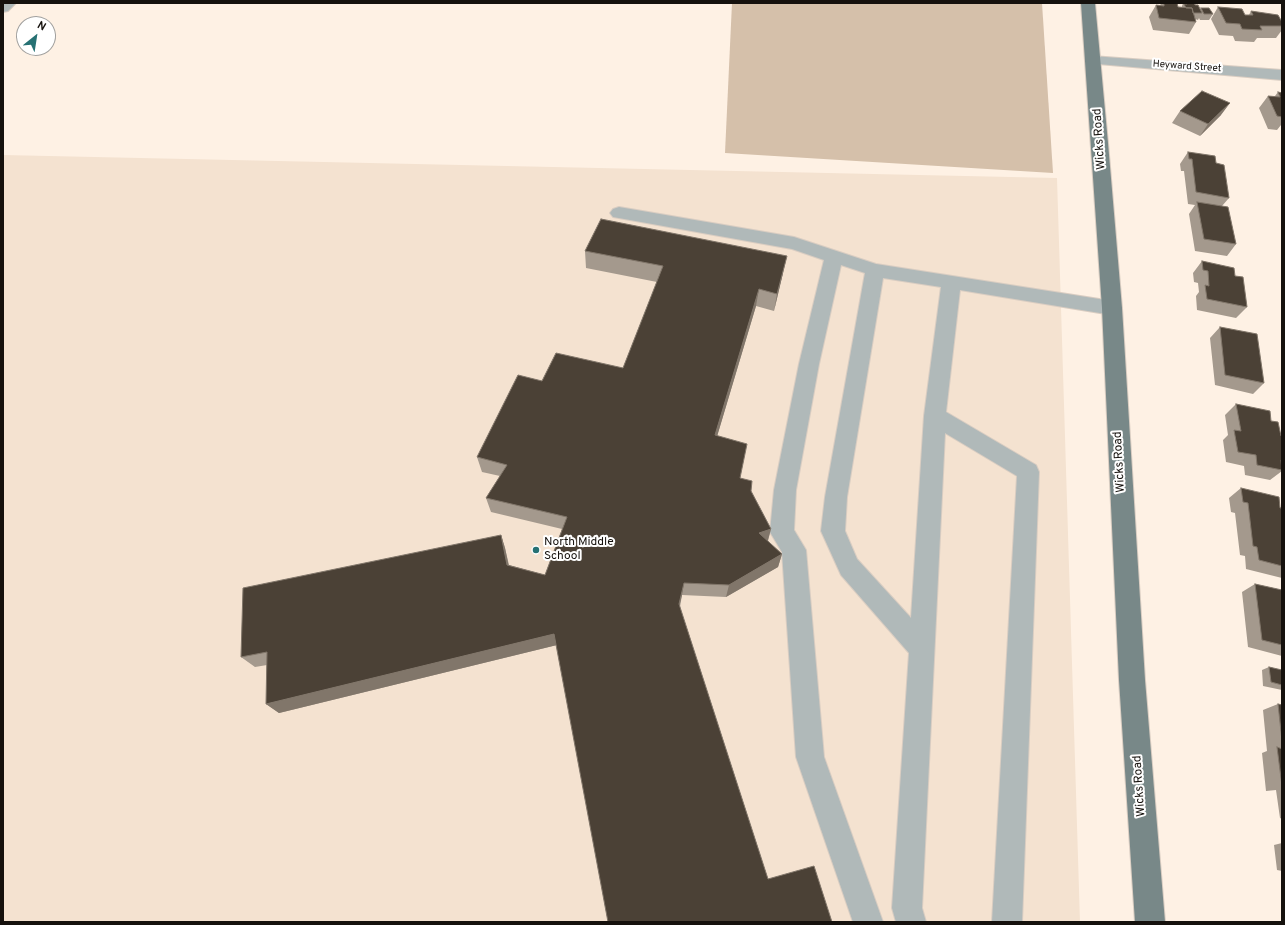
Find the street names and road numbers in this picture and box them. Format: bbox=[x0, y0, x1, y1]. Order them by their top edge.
street label: Heyward Street bbox=[1152, 59, 1222, 75]
street label: Wicks Road bbox=[1091, 108, 1109, 170]
street label: Wicks Road bbox=[1111, 431, 1129, 493]
street label: Wicks Road bbox=[1131, 755, 1149, 817]

